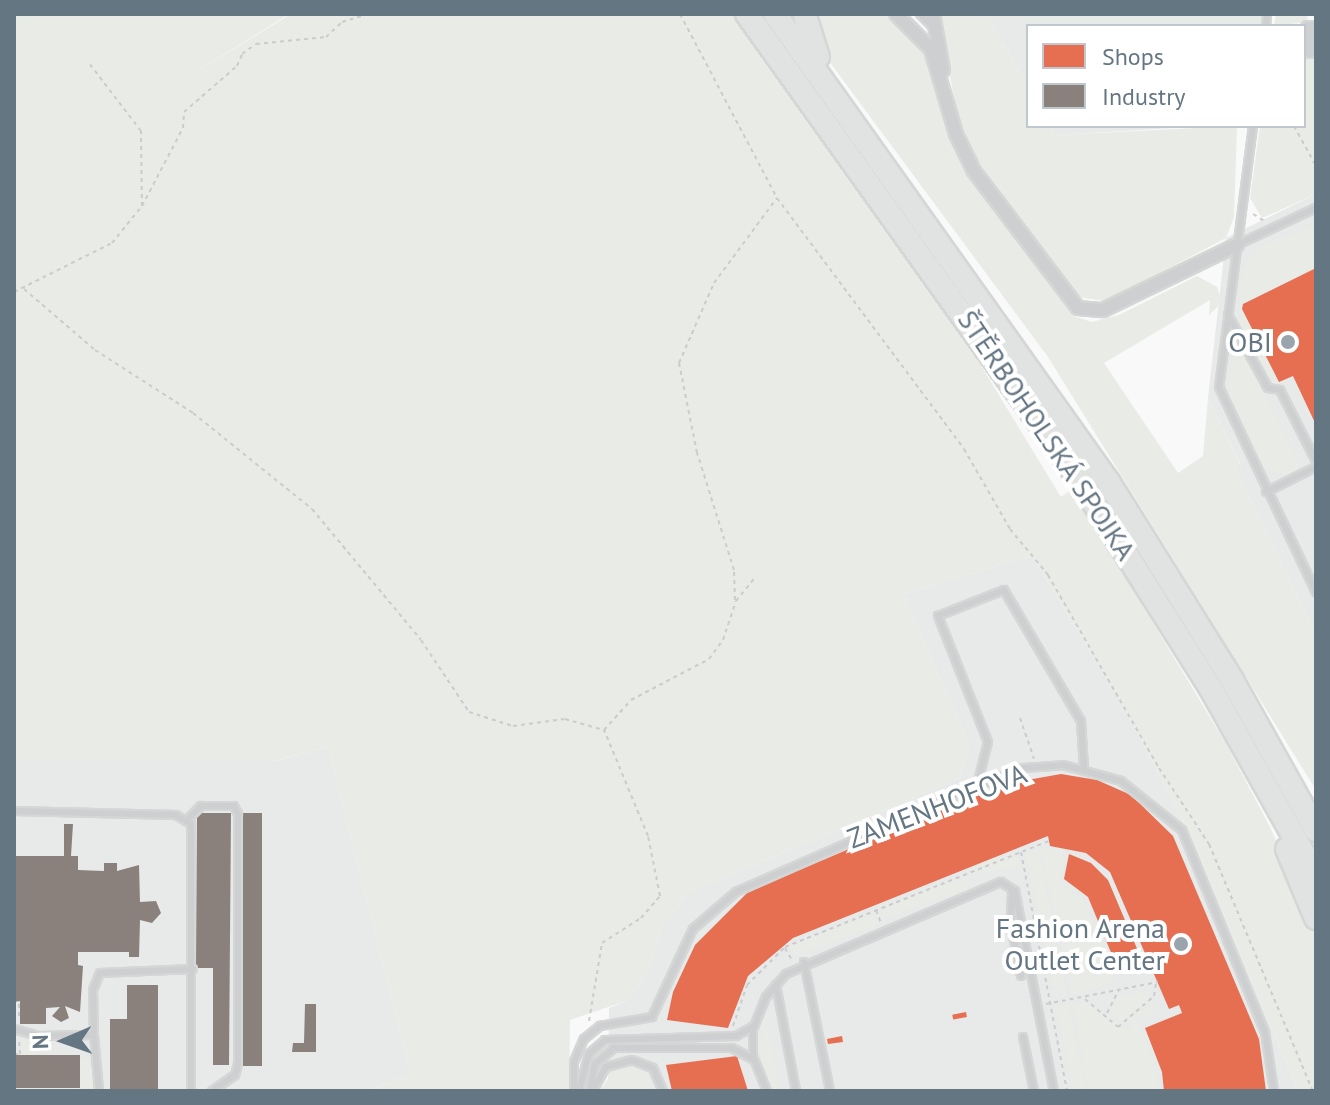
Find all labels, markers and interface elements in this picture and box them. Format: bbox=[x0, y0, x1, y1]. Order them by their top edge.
legend bbox=[1026, 24, 1306, 128]
text: Shops bbox=[1102, 41, 1164, 72]
text: Industry bbox=[1102, 81, 1186, 112]
street label: ŠTĚRBOHOLSKÁ SPOJKA bbox=[951, 303, 1143, 567]
place label: OBI bbox=[1228, 325, 1272, 359]
marker: OBI bbox=[1279, 333, 1297, 351]
street label: ZAMENHOFOVA bbox=[843, 756, 1031, 856]
place label: Fashion Arena Outlet Center bbox=[995, 911, 1165, 977]
marker: Fashion Arena Outlet Center bbox=[1172, 935, 1190, 953]
north arrow bbox=[24, 1001, 104, 1081]
text: N bbox=[26, 1034, 54, 1050]

